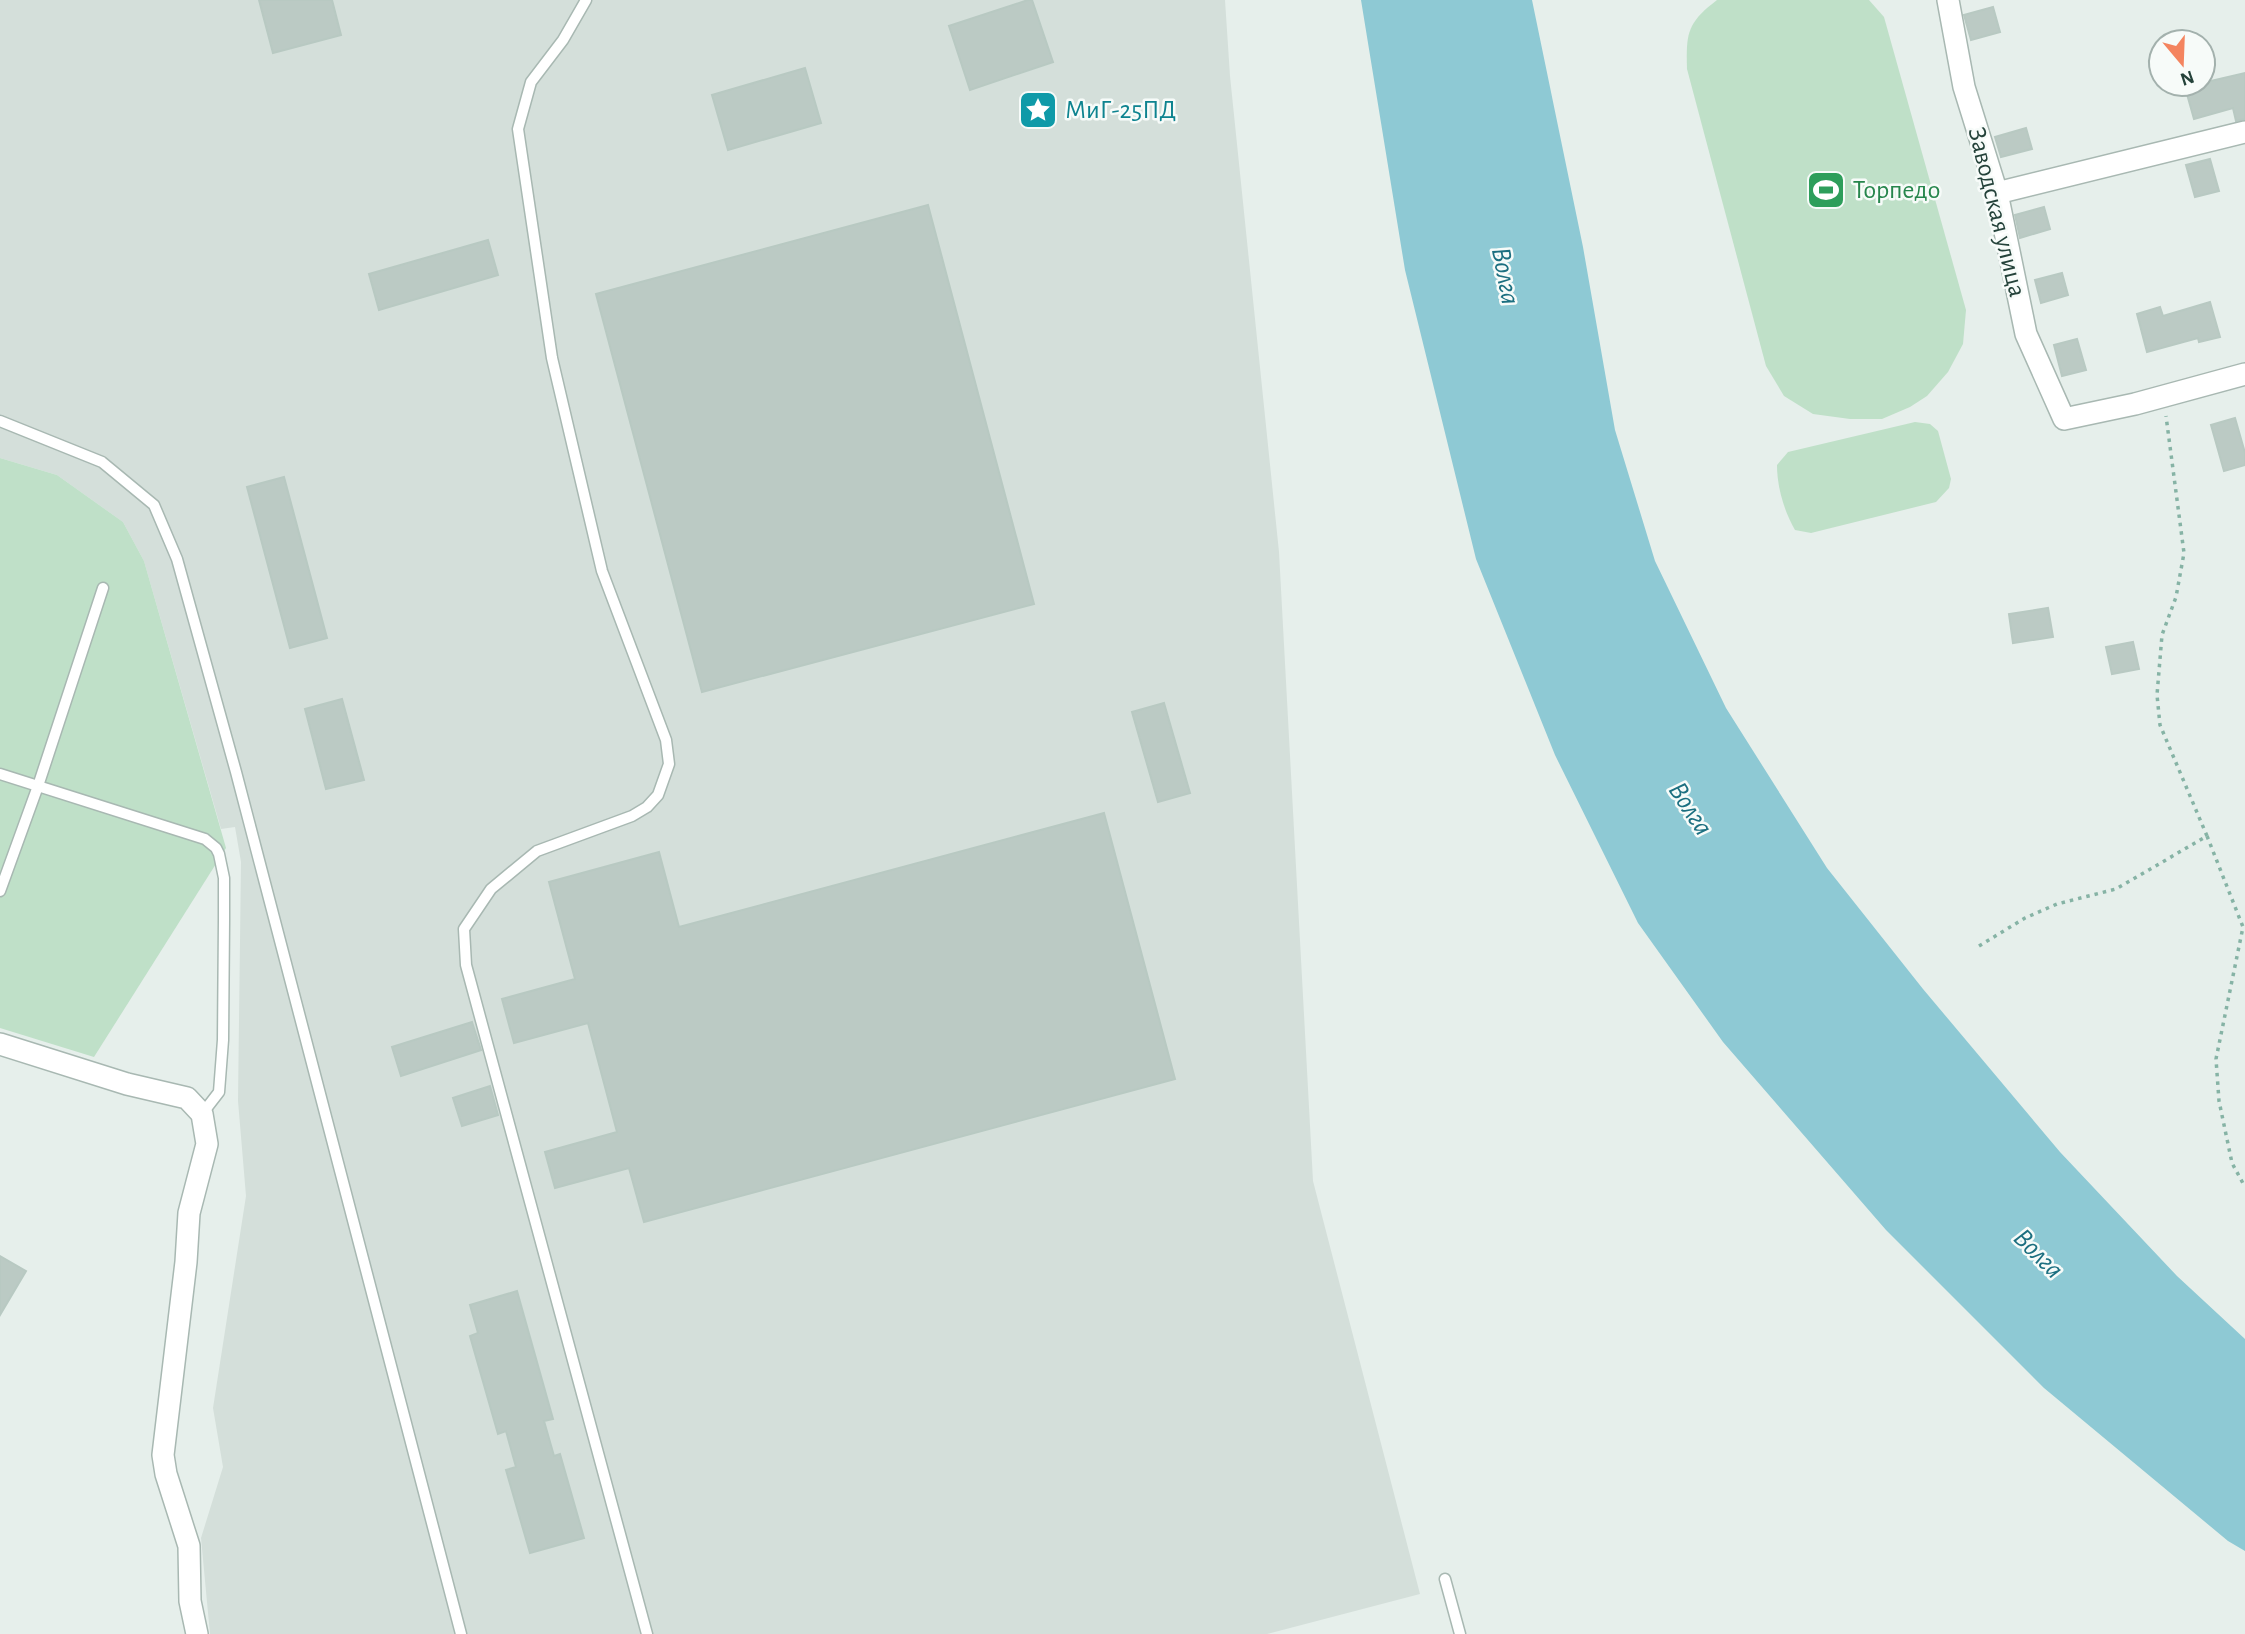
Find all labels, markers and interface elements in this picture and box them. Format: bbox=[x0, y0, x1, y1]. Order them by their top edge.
north arrow bbox=[2147, 28, 2217, 98]
text: N bbox=[2178, 67, 2196, 89]
place icon: МиГ-25ПД bbox=[1017, 89, 1059, 131]
place label: МиГ-25ПД bbox=[1065, 97, 1176, 123]
street label: Заводская улица bbox=[1963, 124, 2031, 300]
sports icon: Торпедо bbox=[1805, 169, 1847, 211]
place label: Торпедо bbox=[1853, 177, 1940, 203]
water label: Волга bbox=[1486, 245, 1524, 307]
water label: Волга bbox=[1663, 777, 1717, 841]
water label: Волга bbox=[2008, 1224, 2068, 1284]

